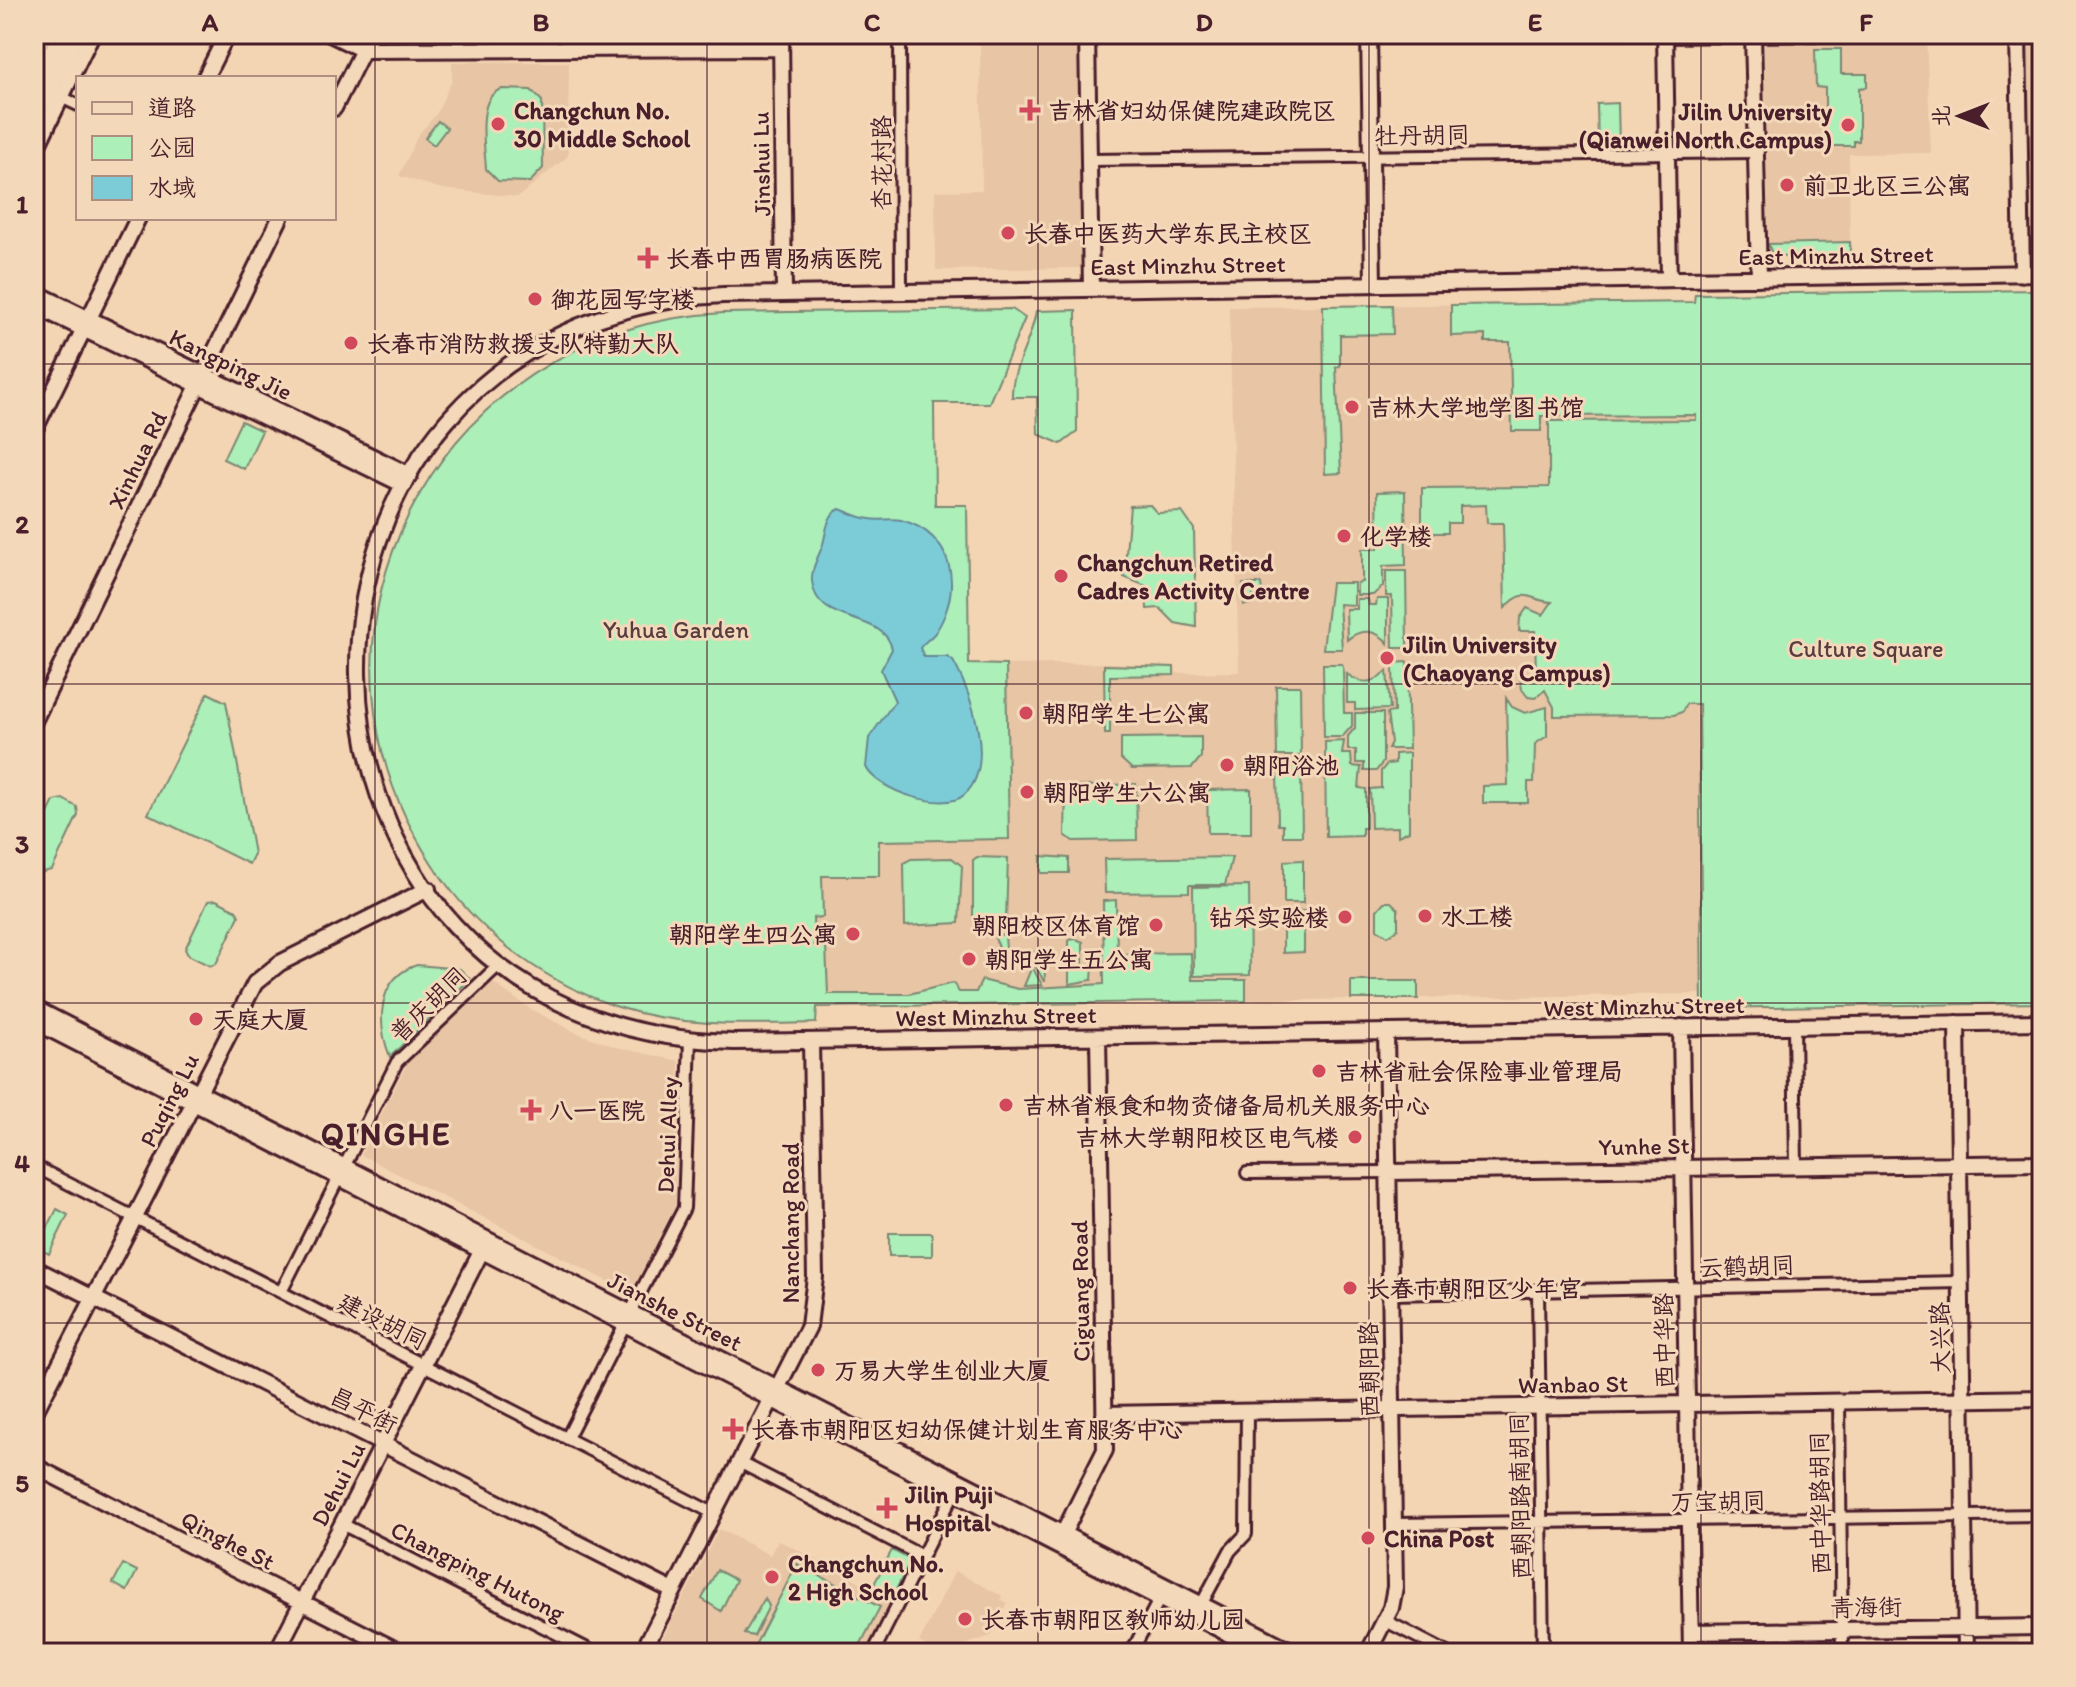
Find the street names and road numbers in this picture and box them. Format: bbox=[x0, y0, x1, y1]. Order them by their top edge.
street label: Jinshui Lu bbox=[746, 111, 776, 217]
street label: 杏花村路 bbox=[867, 115, 896, 211]
street label: 牡丹胡同 bbox=[1374, 120, 1470, 150]
street label: East Minzhu Street bbox=[1738, 239, 1934, 271]
street label: East Minzhu Street bbox=[1090, 249, 1286, 281]
street label: Kangping Jie bbox=[165, 322, 297, 406]
street label: Xinhua Rd bbox=[101, 406, 173, 514]
street label: 普庆胡同 bbox=[383, 960, 473, 1048]
street label: West Minzhu Street bbox=[1543, 990, 1745, 1022]
street label: West Minzhu Street bbox=[895, 1000, 1097, 1032]
street label: Puqing Lu bbox=[133, 1048, 205, 1152]
street label: Dehui Alley bbox=[650, 1076, 684, 1194]
street label: Yunhe St bbox=[1598, 1131, 1690, 1161]
street label: Nanchang Road bbox=[776, 1142, 805, 1304]
street label: Ciguang Road bbox=[1064, 1220, 1096, 1362]
street label: 云鹤胡同 bbox=[1699, 1250, 1795, 1282]
street label: Jianshe Street bbox=[603, 1265, 747, 1357]
street label: 建设胡同 bbox=[334, 1286, 432, 1356]
street label: 西中华路 bbox=[1649, 1293, 1679, 1389]
street label: 大兴路 bbox=[1925, 1302, 1955, 1374]
street label: 西朝阳路 bbox=[1354, 1322, 1384, 1418]
street label: Wanbao St bbox=[1518, 1369, 1628, 1399]
street label: 昌平街 bbox=[325, 1381, 403, 1439]
street label: 西朝阳路南胡同 bbox=[1504, 1412, 1536, 1580]
street label: 西中华路胡同 bbox=[1804, 1431, 1836, 1575]
street label: Dehui Lu bbox=[305, 1437, 371, 1531]
street label: 万宝胡同 bbox=[1670, 1486, 1766, 1516]
street label: Qinghe St bbox=[176, 1504, 280, 1576]
street label: Changping Hutong bbox=[386, 1515, 571, 1628]
street label: 青海街 bbox=[1830, 1592, 1902, 1622]

